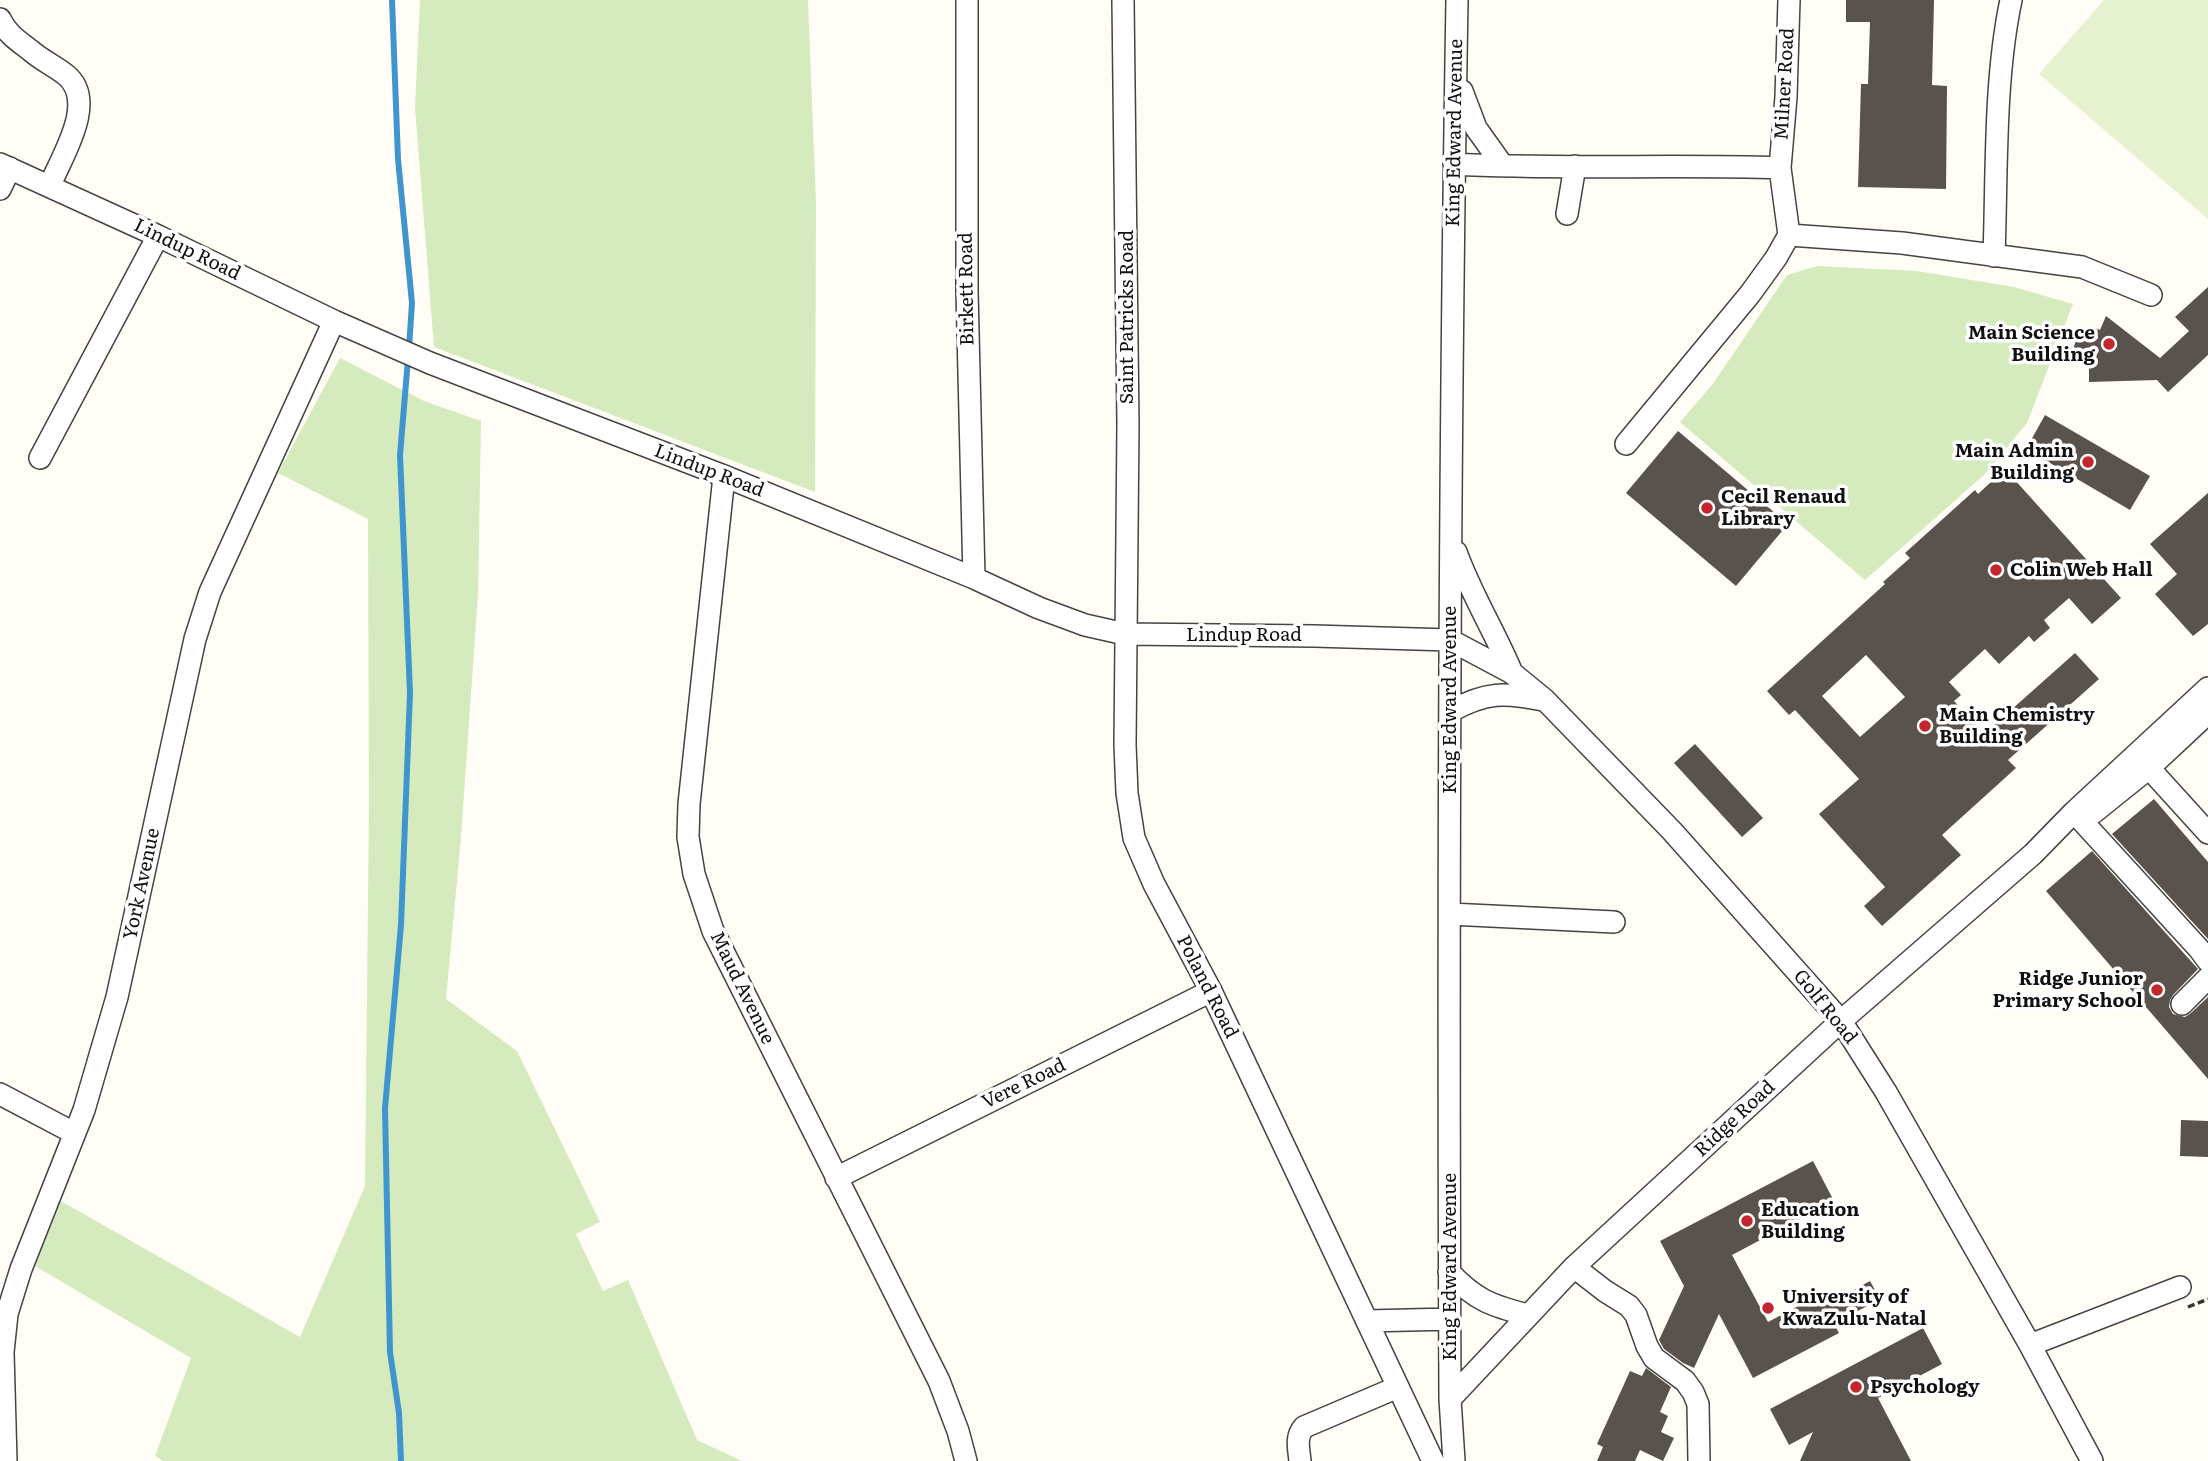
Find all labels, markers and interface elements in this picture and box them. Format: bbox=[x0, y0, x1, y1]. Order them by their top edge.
street label: Milner Road bbox=[1771, 27, 1799, 141]
street label: King Edward Avenue bbox=[1442, 39, 1468, 227]
street label: Lindup Road bbox=[130, 214, 244, 286]
street label: Saint Patricks Road bbox=[1116, 230, 1138, 404]
street label: Birkett Road bbox=[955, 232, 979, 346]
place label: Main Science Building bbox=[1968, 322, 2095, 366]
marker: Main Science Building bbox=[2101, 336, 2117, 352]
street label: Lindup Road bbox=[651, 440, 767, 502]
place label: Main Admin Building bbox=[1955, 440, 2074, 484]
marker: Main Admin Building bbox=[2080, 454, 2096, 470]
place label: Cecil Renaud Library bbox=[1721, 486, 1846, 530]
marker: Cecil Renaud Library bbox=[1699, 500, 1715, 516]
place label: Colin Web Hall bbox=[2010, 559, 2153, 581]
marker: Colin Web Hall bbox=[1988, 562, 2004, 578]
street label: King Edward Avenue bbox=[1439, 606, 1461, 794]
street label: Lindup Road bbox=[1186, 624, 1302, 646]
place label: Main Chemistry Building bbox=[1939, 704, 2095, 748]
marker: Main Chemistry Building bbox=[1917, 718, 1933, 734]
street label: York Avenue bbox=[119, 826, 165, 942]
street label: Maud Avenue bbox=[705, 928, 779, 1048]
street label: Poland Road bbox=[1171, 932, 1243, 1042]
street label: Golf Road bbox=[1788, 965, 1862, 1049]
place label: Ridge Junior Primary School bbox=[1993, 968, 2143, 1012]
marker: Ridge Junior Primary School bbox=[2149, 982, 2165, 998]
street label: Vere Road bbox=[978, 1054, 1070, 1114]
street label: Ridge Road bbox=[1690, 1076, 1780, 1162]
street label: King Edward Avenue bbox=[1439, 1173, 1461, 1361]
place label: Education Building bbox=[1761, 1199, 1859, 1243]
marker: Education Building bbox=[1739, 1213, 1755, 1229]
place label: University of KwaZulu-Natal bbox=[1782, 1286, 1927, 1330]
marker: University of KwaZulu-Natal bbox=[1760, 1300, 1776, 1316]
place label: Psychology bbox=[1870, 1376, 1980, 1398]
marker: Psychology bbox=[1848, 1379, 1864, 1395]

